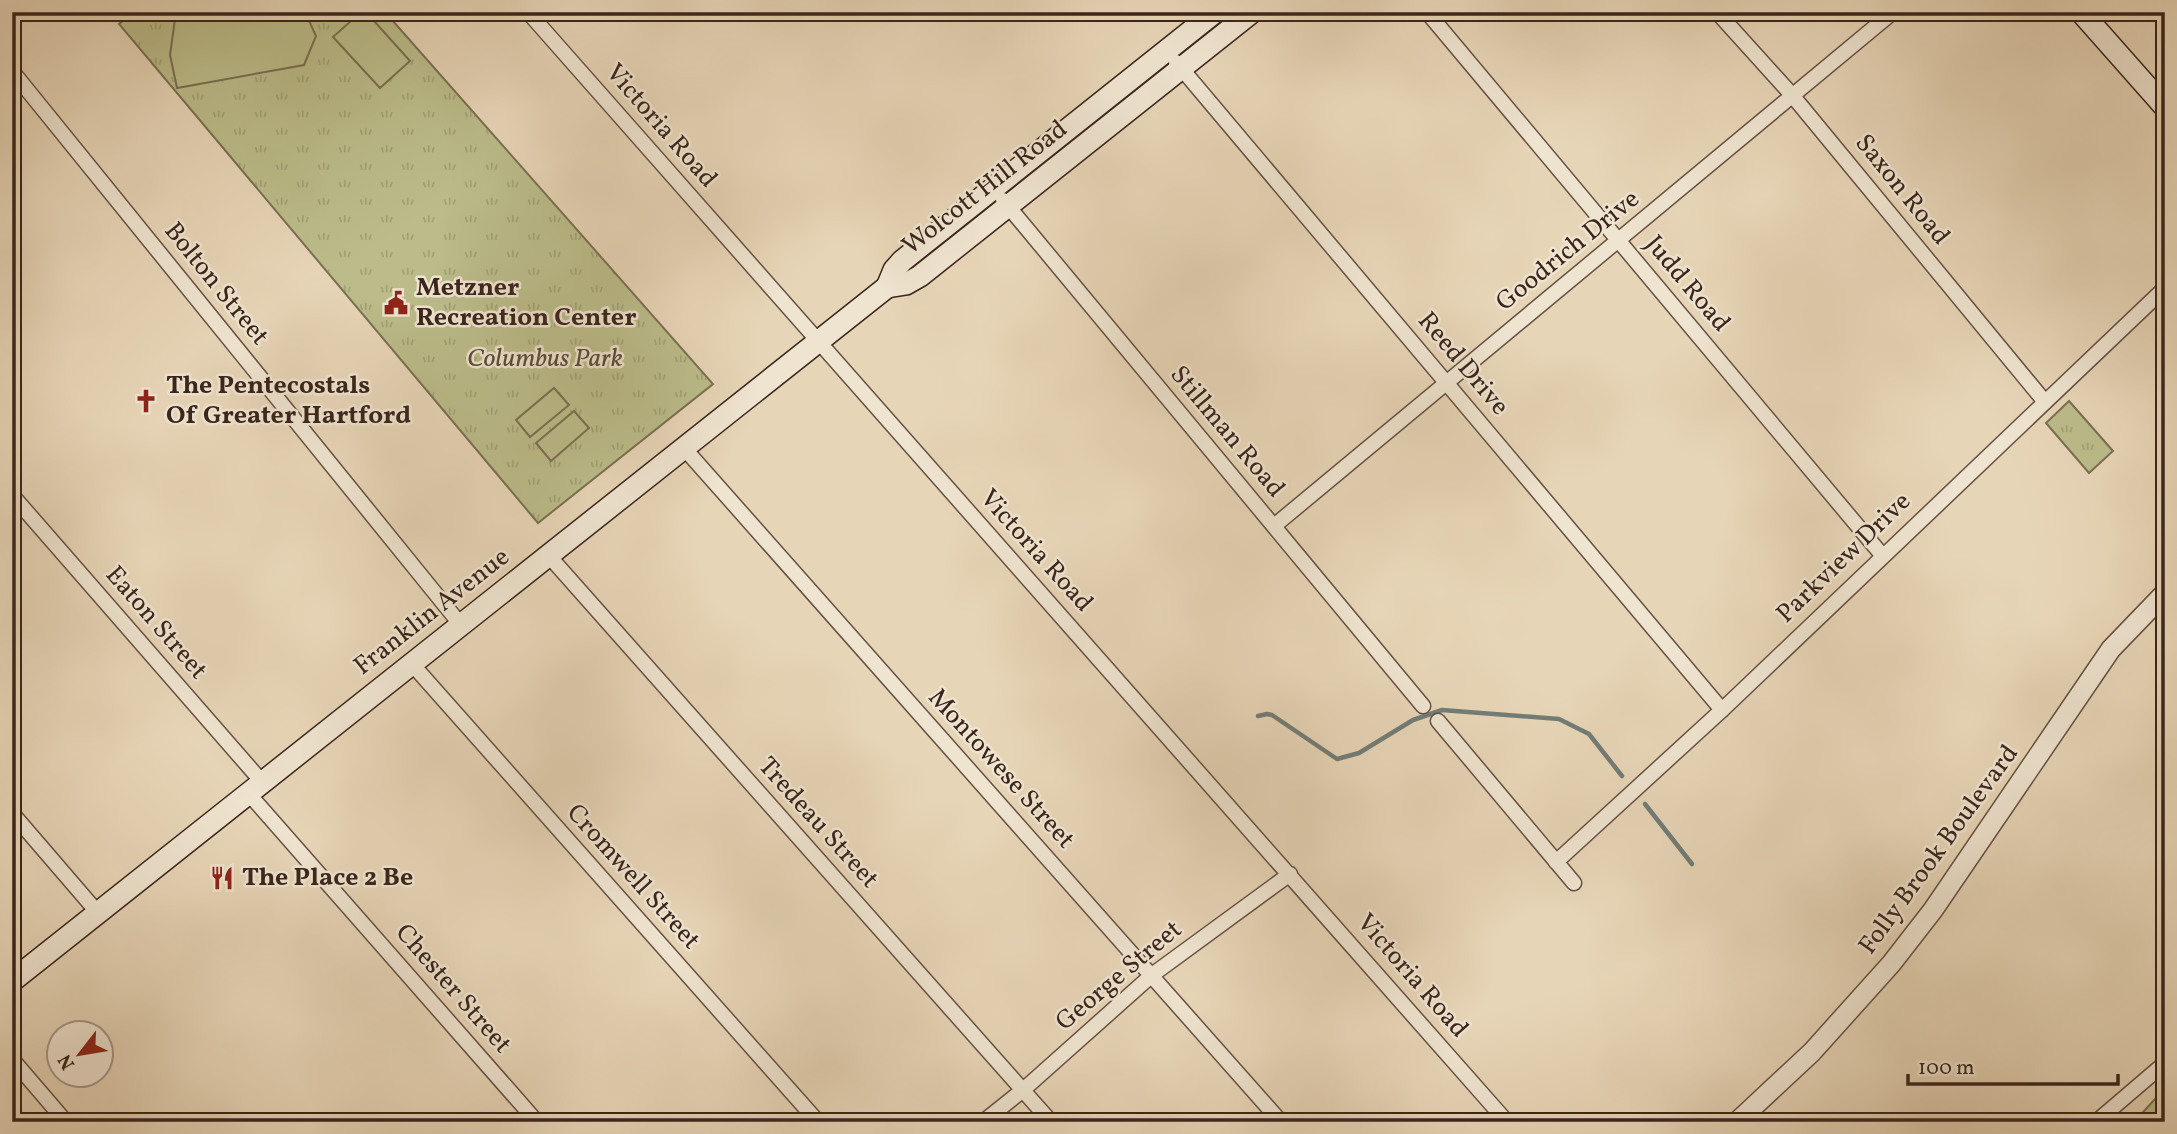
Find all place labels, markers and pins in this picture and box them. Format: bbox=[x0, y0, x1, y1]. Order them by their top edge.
place label: Metzner Recreation Center bbox=[416, 270, 636, 336]
public building icon: Metzner Recreation Center bbox=[382, 289, 410, 317]
place label: The Pentecostals Of Greater Hartford bbox=[166, 368, 411, 434]
church icon: The Pentecostals Of Greater Hartford bbox=[132, 387, 160, 415]
place label: The Place 2 Be bbox=[242, 860, 413, 896]
restaurant icon: The Place 2 Be bbox=[208, 864, 236, 892]

